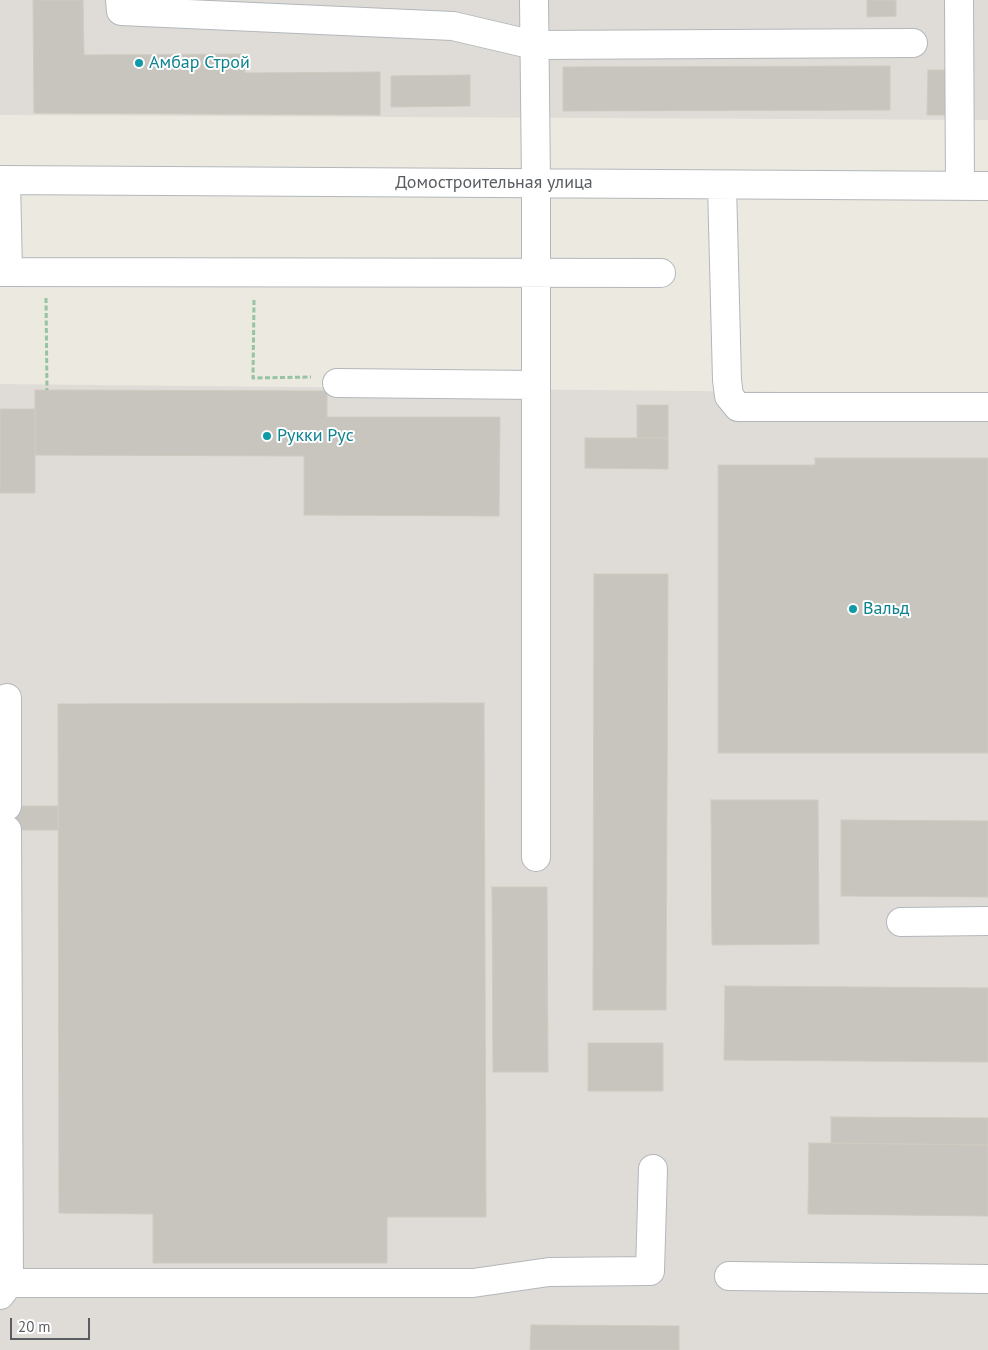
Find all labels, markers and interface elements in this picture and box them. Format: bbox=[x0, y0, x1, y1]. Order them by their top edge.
place label: Амбар Строй bbox=[149, 52, 250, 74]
marker: Амбар Строй bbox=[133, 57, 145, 69]
street label: Домостроительная улица bbox=[395, 172, 593, 194]
place label: Рукки Рус bbox=[277, 425, 354, 447]
marker: Рукки Рус bbox=[261, 430, 273, 442]
place label: Вальд bbox=[863, 598, 909, 620]
marker: Вальд bbox=[847, 603, 859, 615]
scale bar bbox=[12, 1308, 92, 1340]
text: 20 m bbox=[18, 1317, 51, 1336]

